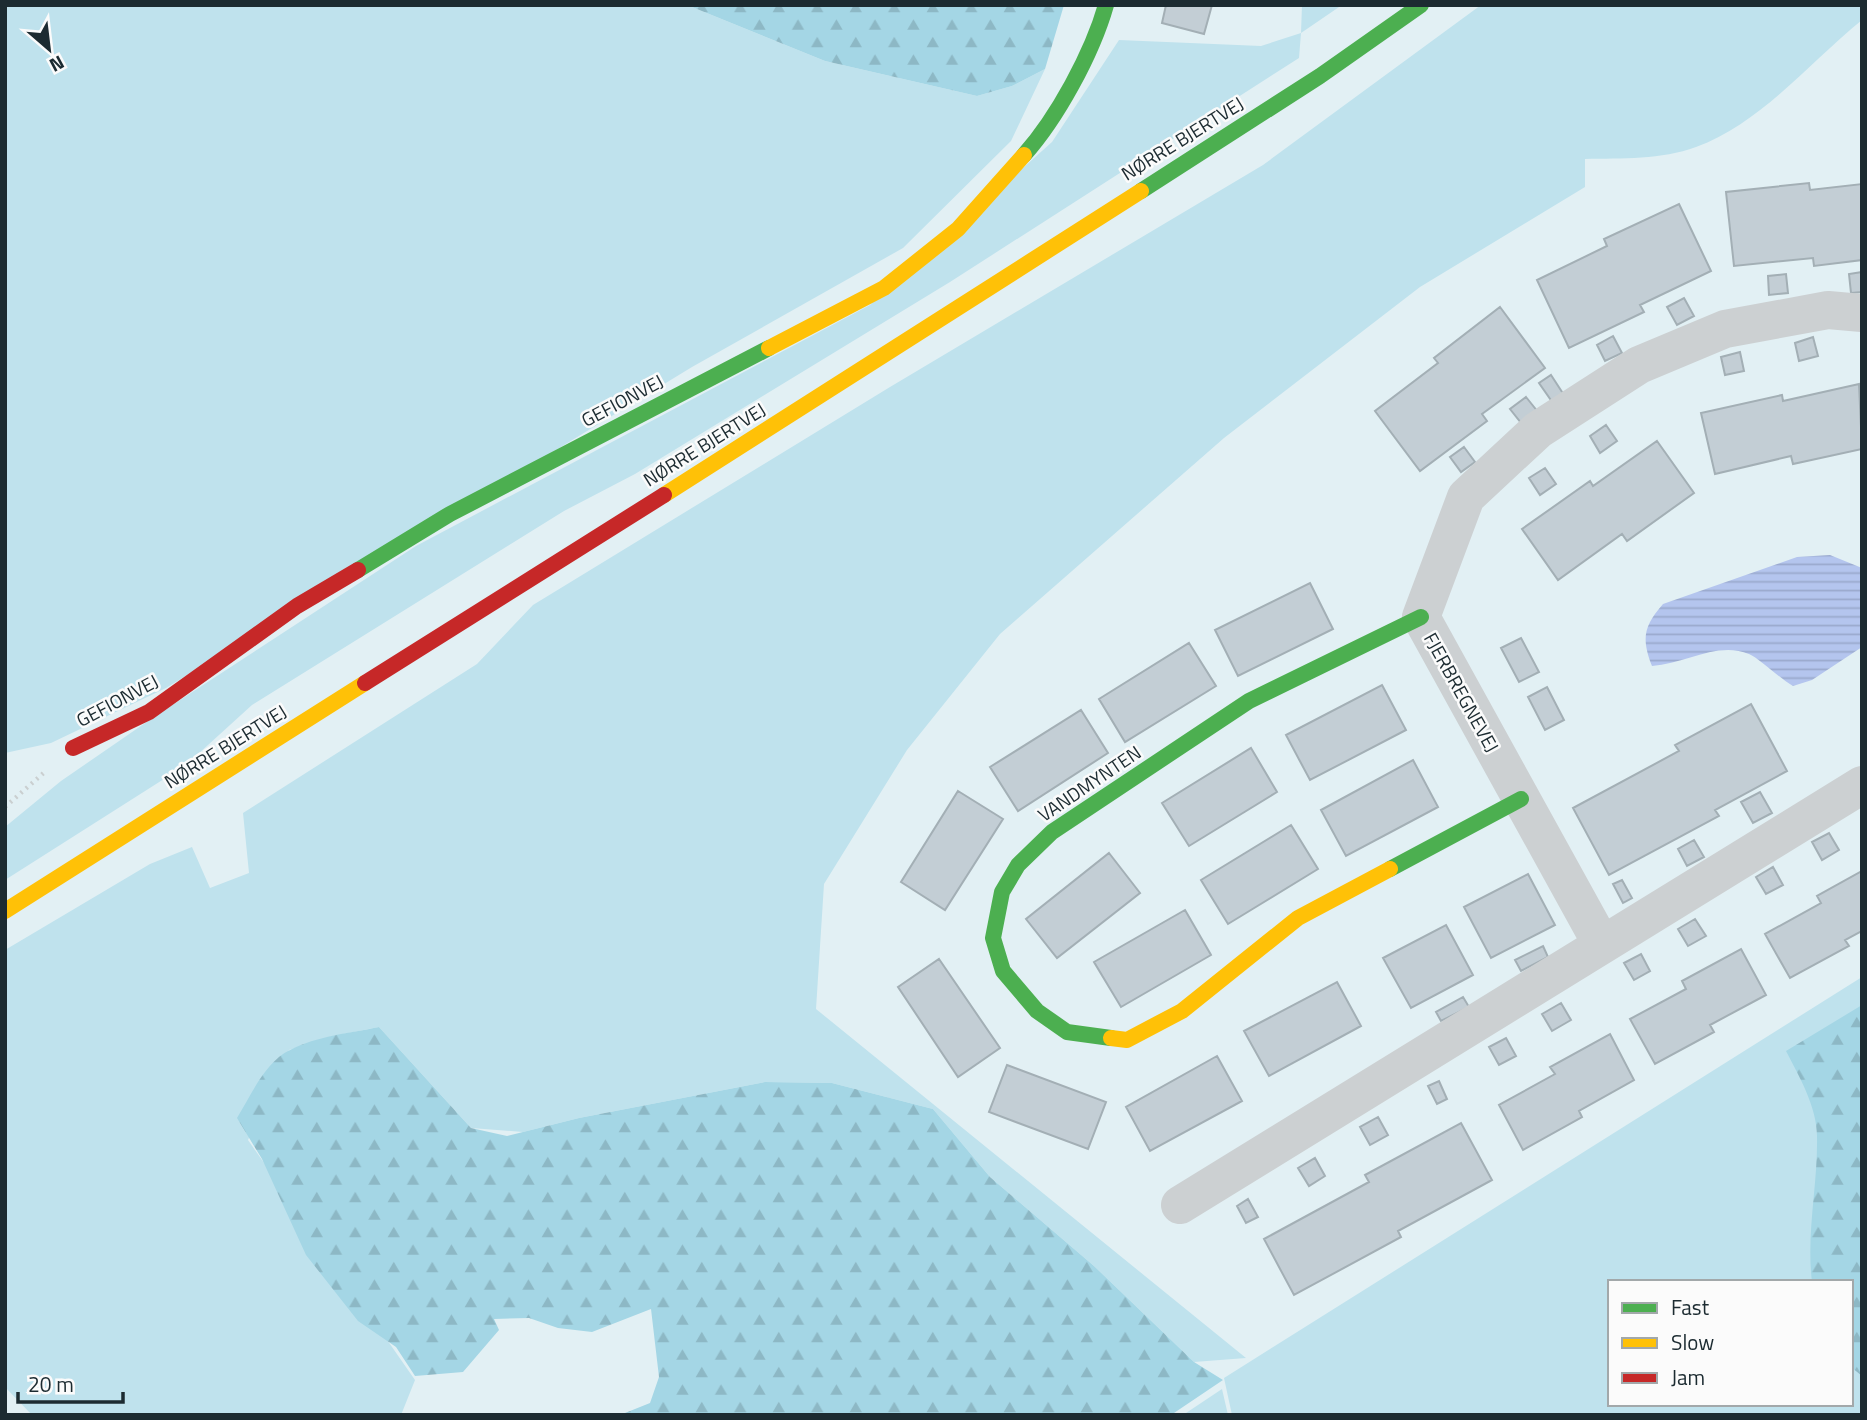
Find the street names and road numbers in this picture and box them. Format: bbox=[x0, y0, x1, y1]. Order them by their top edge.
street label: NØRRE BJERTVEJ bbox=[1115, 89, 1249, 187]
street label: GEFIONVEJ bbox=[576, 366, 668, 434]
street label: NØRRE BJERTVEJ bbox=[637, 395, 771, 493]
street label: FJERBREGNEVEJ bbox=[1417, 627, 1507, 757]
street label: GEFIONVEJ bbox=[71, 666, 163, 734]
street label: NØRRE BJERTVEJ bbox=[158, 697, 292, 795]
street label: VANDMYNTEN bbox=[1031, 738, 1147, 828]

